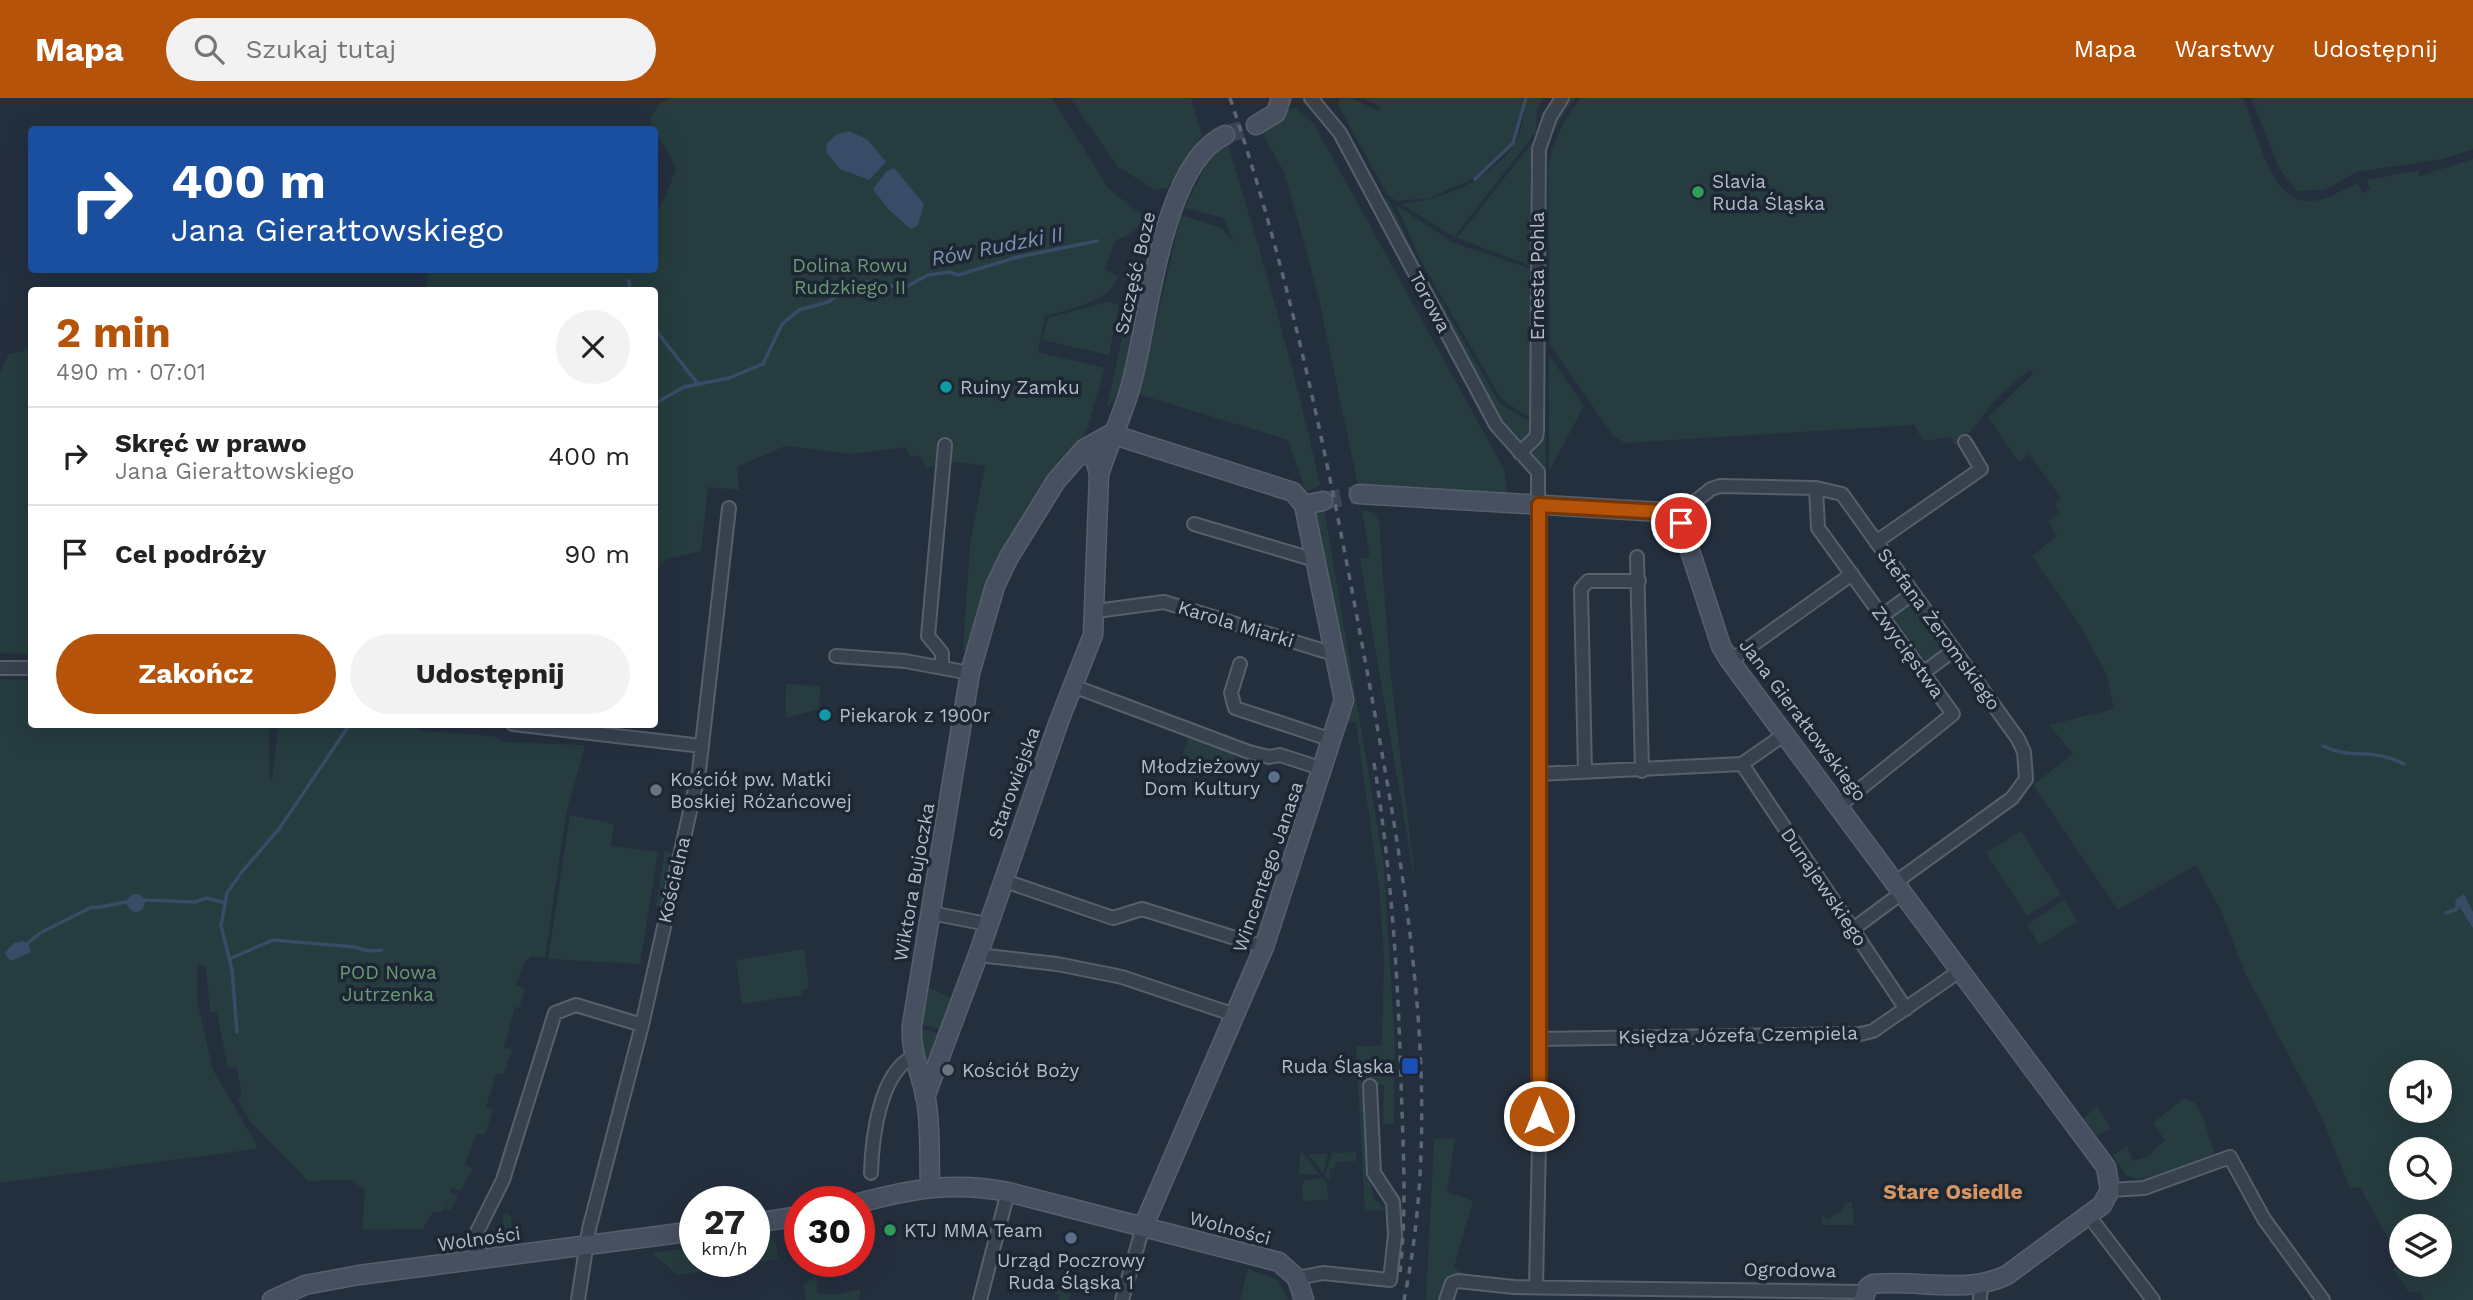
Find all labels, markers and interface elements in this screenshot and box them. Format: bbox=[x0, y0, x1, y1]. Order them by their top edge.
search box bbox=[166, 18, 656, 81]
text: Mapa bbox=[35, 30, 124, 69]
icon: search bbox=[190, 30, 228, 68]
text: Szukaj tutaj bbox=[246, 34, 396, 64]
text: Mapa bbox=[2074, 35, 2136, 63]
text: Warstwy bbox=[2174, 35, 2275, 63]
text: Udostępnij bbox=[2313, 35, 2438, 63]
text: 400 m bbox=[171, 152, 326, 210]
icon: right bbox=[56, 154, 147, 245]
place label: Slavia Ruda Śląska bbox=[1712, 170, 1825, 215]
marker: Slavia Ruda Śląska bbox=[1690, 184, 1706, 200]
street label: Szczęść Boze bbox=[1110, 209, 1160, 337]
text: Jana Gierałtowskiego bbox=[171, 211, 504, 249]
street label: Ernesta Pohla bbox=[1526, 212, 1549, 340]
water label: Rów Rudzki II bbox=[929, 221, 1065, 271]
park label: Dolina Rowu Rudzkiego II bbox=[792, 254, 908, 299]
street label: Torowa bbox=[1404, 268, 1456, 337]
text: 2 min bbox=[56, 308, 171, 357]
button: close bbox=[556, 310, 630, 384]
text: 490 m · 07:01 bbox=[56, 359, 206, 386]
place label: Ruiny Zamku bbox=[960, 376, 1080, 399]
marker: Ruiny Zamku bbox=[938, 379, 954, 395]
text: Skręć w prawo bbox=[115, 428, 307, 458]
icon: right bbox=[56, 437, 94, 475]
text: 400 m bbox=[548, 441, 630, 471]
text: Jana Gierałtowskiego bbox=[115, 458, 355, 485]
pin bbox=[1651, 493, 1711, 553]
icon: arrive bbox=[1662, 504, 1700, 542]
icon: arrive bbox=[56, 535, 94, 573]
text: Cel podróży bbox=[115, 539, 266, 569]
text: 90 m bbox=[564, 539, 630, 569]
street label: Stefana Żeromskiego bbox=[1872, 543, 2006, 715]
street label: Karola Miarki bbox=[1175, 595, 1297, 653]
street label: Zwycięstwa bbox=[1867, 601, 1949, 703]
button: Zakończ bbox=[56, 634, 336, 714]
button: Udostępnij bbox=[350, 634, 630, 714]
street label: Jana Gierałtowskiego bbox=[1734, 634, 1872, 806]
place label: Piekarok z 1900r bbox=[839, 704, 991, 727]
marker: Piekarok z 1900r bbox=[817, 707, 833, 723]
street label: Starowiejska bbox=[983, 724, 1045, 842]
place label: Młodzieżowy Dom Kultury bbox=[1141, 755, 1260, 800]
place label: Kościół pw. Matki Boskiej Różańcowej bbox=[670, 768, 852, 813]
marker: Młodzieżowy Dom Kultury bbox=[1266, 769, 1282, 785]
street label: Wincentego Janasa bbox=[1228, 778, 1308, 955]
marker: Kościół pw. Matki Boskiej Różańcowej bbox=[648, 782, 664, 798]
street label: Wiktora Bujoczka bbox=[889, 801, 939, 963]
street label: Dunajewskiego bbox=[1776, 823, 1872, 951]
street label: Kościelna bbox=[653, 834, 695, 925]
park label: POD Nowa Jutrzenka bbox=[339, 961, 437, 1006]
street label: Księdza Józefa Czempiela bbox=[1618, 1021, 1858, 1049]
place label: Ruda Śląska bbox=[1281, 1055, 1394, 1078]
marker: Ruda Śląska bbox=[1400, 1056, 1420, 1076]
place label: Kościół Boży bbox=[962, 1059, 1080, 1082]
map controls bbox=[2389, 1060, 2452, 1277]
button: sound bbox=[2389, 1060, 2452, 1123]
marker: Kościół Boży bbox=[940, 1062, 956, 1078]
position arrow bbox=[1502, 1079, 1576, 1153]
button: search bbox=[2389, 1137, 2452, 1200]
district label: Stare Osiedle bbox=[1883, 1179, 2023, 1204]
speed limit sign: 30 bbox=[784, 1186, 875, 1277]
text: 27 bbox=[704, 1201, 745, 1243]
street label: Wolności bbox=[1187, 1206, 1273, 1250]
button: layers bbox=[2389, 1214, 2452, 1277]
place label: KTJ MMA Team bbox=[904, 1219, 1043, 1242]
street label: Wolności bbox=[436, 1222, 522, 1256]
marker: KTJ MMA Team bbox=[882, 1222, 898, 1238]
marker: Urząd Poczrowy Ruda Śląska 1 bbox=[1063, 1230, 1079, 1246]
text: km/h bbox=[701, 1238, 748, 1259]
place label: Urząd Poczrowy Ruda Śląska 1 bbox=[997, 1249, 1145, 1294]
street label: Ogrodowa bbox=[1744, 1258, 1837, 1282]

